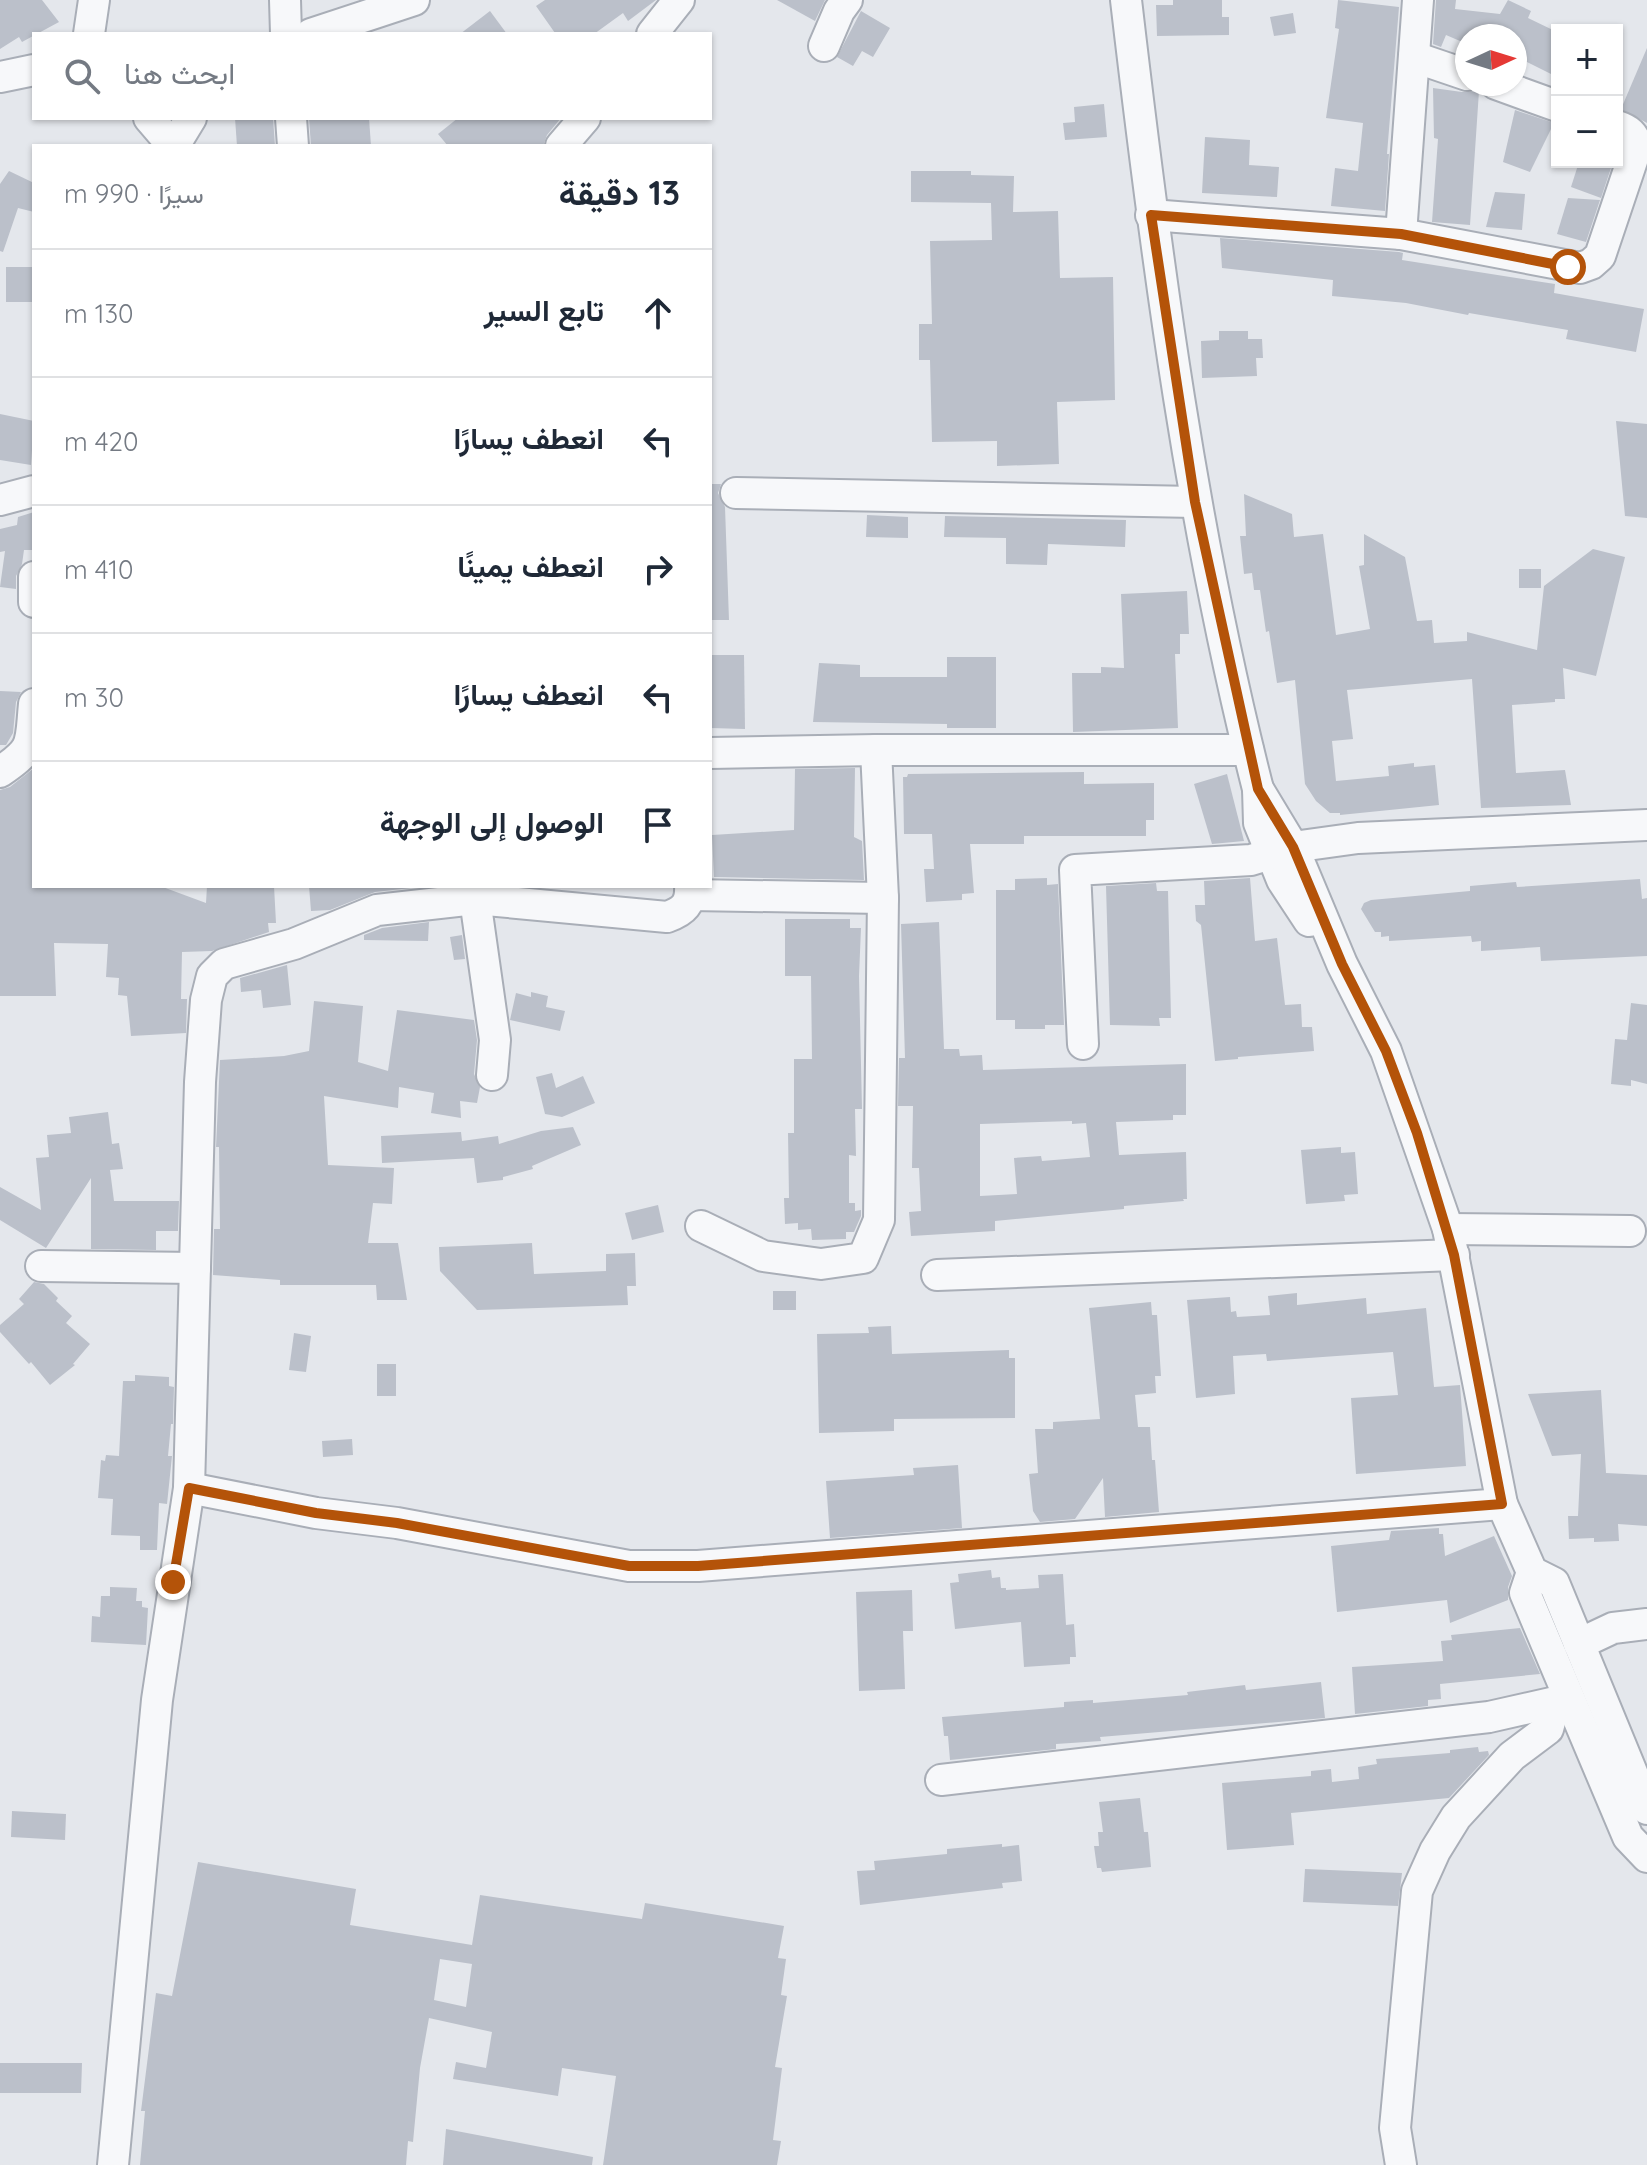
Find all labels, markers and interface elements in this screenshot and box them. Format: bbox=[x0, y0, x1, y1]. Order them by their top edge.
north arrow bbox=[1455, 24, 1527, 96]
map controls bbox=[1551, 24, 1623, 168]
button: + bbox=[1551, 24, 1623, 96]
search box bbox=[32, 32, 712, 120]
icon: search bbox=[60, 54, 104, 98]
text: ابحث هنا bbox=[124, 54, 235, 92]
button: − bbox=[1551, 96, 1623, 168]
text: 13 دقيقة bbox=[559, 171, 680, 214]
text: سيرًا · 990 m bbox=[64, 177, 204, 210]
route start bbox=[1550, 249, 1586, 285]
text: تابع السير bbox=[484, 291, 604, 329]
icon: ahead bbox=[636, 291, 680, 335]
text: 130 m bbox=[64, 297, 134, 330]
text: انعطف يسارًا bbox=[454, 419, 604, 457]
icon: left bbox=[636, 419, 680, 463]
text: 420 m bbox=[64, 425, 138, 458]
text: انعطف يمينًا bbox=[457, 547, 604, 585]
icon: right bbox=[636, 547, 680, 591]
text: 410 m bbox=[64, 553, 133, 586]
text: انعطف يسارًا bbox=[454, 675, 604, 713]
icon: left bbox=[636, 675, 680, 719]
text: 30 m bbox=[64, 681, 124, 714]
text: الوصول إلى الوجهة bbox=[380, 803, 604, 841]
icon: arrive bbox=[636, 803, 680, 847]
route end bbox=[155, 1564, 191, 1600]

